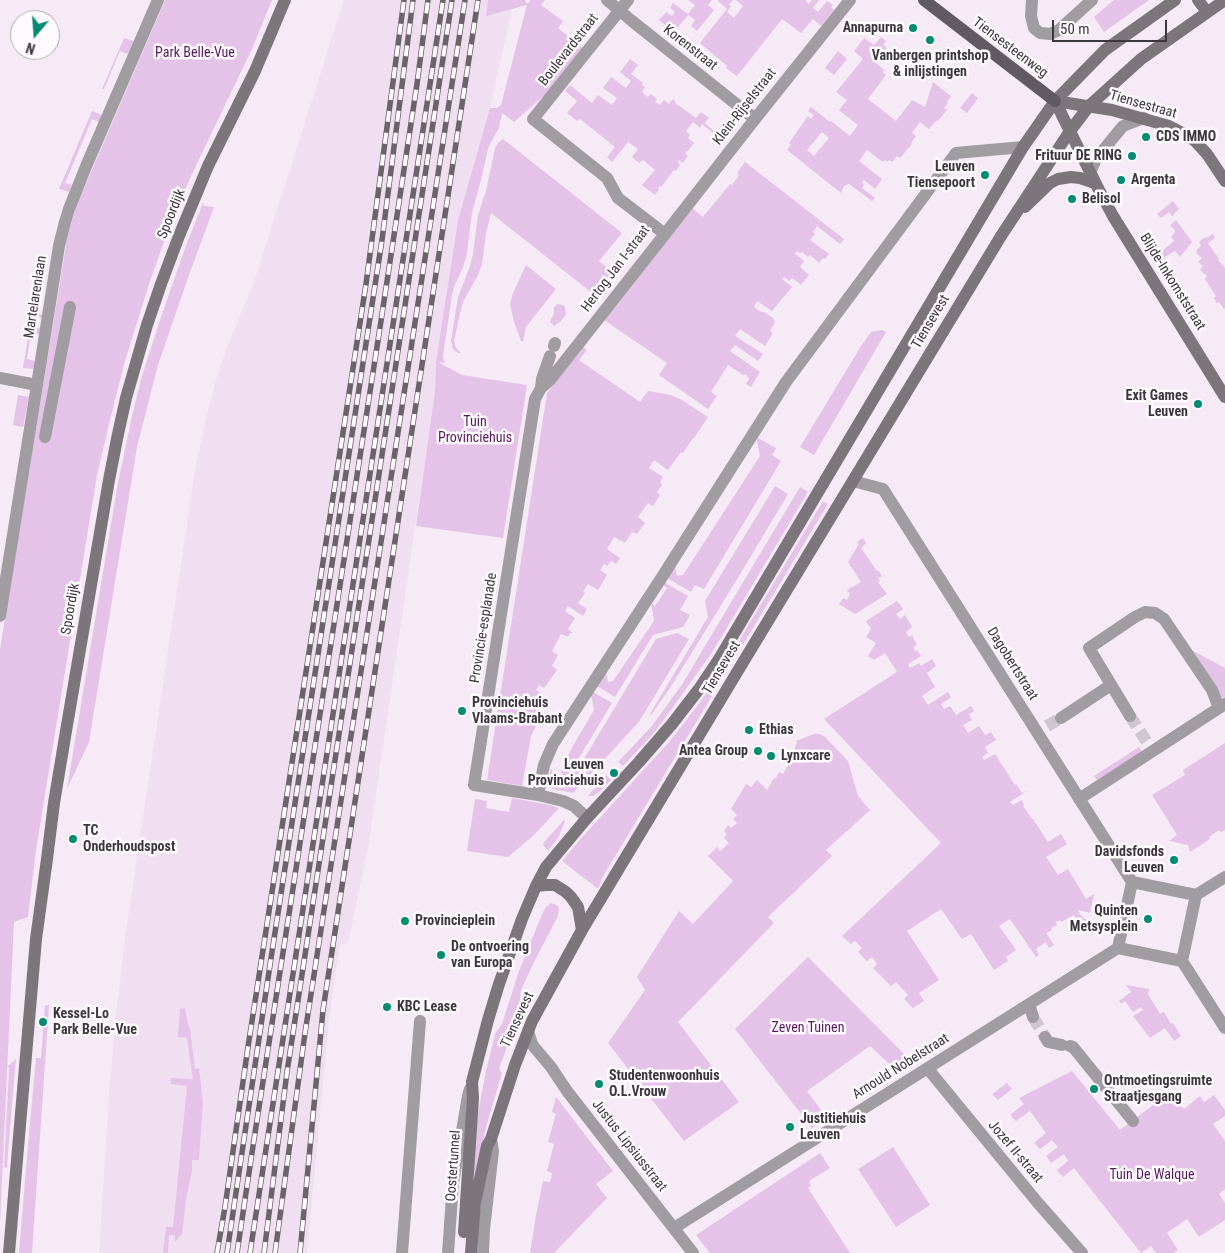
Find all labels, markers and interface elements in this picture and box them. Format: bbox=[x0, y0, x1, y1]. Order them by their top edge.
north arrow bbox=[10, 10, 60, 60]
scale bar bbox=[1055, 10, 1170, 42]
street label: Boulevardstraat bbox=[536, 11, 602, 89]
street label: Tiensesteenweg bbox=[969, 14, 1051, 82]
place label: Annapurna bbox=[843, 20, 903, 36]
text: 50 m bbox=[1060, 20, 1090, 38]
street label: Korenstraat bbox=[660, 22, 720, 74]
marker: Annapurna bbox=[907, 22, 919, 34]
marker: Vanbergen printshop & inlijstingen bbox=[924, 34, 936, 46]
text: N bbox=[24, 39, 37, 57]
park label: Park Belle-Vue bbox=[155, 45, 235, 61]
place label: Vanbergen printshop & inlijstingen bbox=[872, 48, 988, 80]
street label: Klein-Rijselstraat bbox=[710, 65, 780, 149]
street label: Tiensestraat bbox=[1108, 87, 1178, 123]
place label: CDS IMMO bbox=[1156, 129, 1216, 145]
marker: CDS IMMO bbox=[1140, 131, 1152, 143]
place label: Frituur DE RING bbox=[1035, 148, 1122, 164]
marker: Frituur DE RING bbox=[1126, 150, 1138, 162]
place label: Leuven Tiensepoort bbox=[907, 159, 975, 192]
marker: Leuven Tiensepoort bbox=[979, 169, 991, 181]
place label: Argenta bbox=[1131, 172, 1175, 188]
marker: Argenta bbox=[1115, 174, 1127, 186]
street label: Spoordijk bbox=[154, 187, 190, 241]
place label: Belisol bbox=[1082, 191, 1120, 207]
marker: Belisol bbox=[1066, 193, 1078, 205]
street label: Hertog Jan I-straat bbox=[578, 223, 654, 315]
street label: Blijde-Inkomststraat bbox=[1135, 231, 1209, 333]
street label: Martelarenlaan bbox=[21, 255, 51, 339]
street label: Tiensevest bbox=[908, 292, 954, 352]
place label: Exit Games Leuven bbox=[1126, 388, 1188, 421]
marker: Exit Games Leuven bbox=[1192, 398, 1204, 410]
park label: Tuin Provinciehuis bbox=[438, 414, 512, 447]
street label: Provincie-esplanade bbox=[467, 572, 501, 684]
street label: Spoordijk bbox=[58, 582, 84, 636]
street label: Dagobertstraat bbox=[983, 624, 1041, 704]
street label: Tiensevest bbox=[699, 638, 745, 698]
place label: Provinciehuis Vlaams-Brabant bbox=[472, 695, 562, 728]
marker: Provinciehuis Vlaams-Brabant bbox=[456, 705, 468, 717]
place label: Ethias bbox=[759, 722, 794, 738]
marker: Ethias bbox=[743, 724, 755, 736]
place label: Antea Group bbox=[679, 743, 748, 759]
marker: Antea Group bbox=[752, 745, 764, 757]
place label: Lynxcare bbox=[781, 748, 830, 764]
marker: Lynxcare bbox=[765, 750, 777, 762]
place label: Leuven Provinciehuis bbox=[528, 757, 604, 790]
marker: Leuven Provinciehuis bbox=[608, 767, 620, 779]
place label: TC Onderhoudspost bbox=[83, 823, 175, 856]
marker: TC Onderhoudspost bbox=[67, 833, 79, 845]
place label: Davidsfonds Leuven bbox=[1095, 844, 1164, 876]
marker: Davidsfonds Leuven bbox=[1168, 854, 1180, 866]
place label: Quinten Metsysplein bbox=[1070, 903, 1138, 936]
place label: Provincieplein bbox=[415, 913, 495, 929]
marker: Quinten Metsysplein bbox=[1142, 913, 1154, 925]
marker: Provincieplein bbox=[399, 915, 411, 927]
place label: De ontvoering van Europa bbox=[451, 939, 529, 972]
marker: De ontvoering van Europa bbox=[435, 949, 447, 961]
street label: Tiensevest bbox=[498, 989, 538, 1051]
place label: KBC Lease bbox=[397, 999, 457, 1015]
marker: KBC Lease bbox=[381, 1001, 393, 1013]
place label: Kessel-Lo Park Belle-Vue bbox=[53, 1006, 137, 1038]
marker: Kessel-Lo Park Belle-Vue bbox=[37, 1016, 49, 1028]
park label: Zeven Tuinen bbox=[772, 1020, 844, 1036]
street label: Arnould Nobelstraat bbox=[850, 1031, 952, 1103]
place label: Studentenwoonhuis O.L.Vrouw bbox=[609, 1068, 719, 1100]
place label: Ontmoetingsruimte Straatjesgang bbox=[1104, 1073, 1212, 1106]
marker: Studentenwoonhuis O.L.Vrouw bbox=[593, 1078, 605, 1090]
marker: Ontmoetingsruimte Straatjesgang bbox=[1088, 1083, 1100, 1095]
street label: Justus Lipsiusstraat bbox=[588, 1097, 670, 1195]
place label: Justitiehuis Leuven bbox=[800, 1111, 866, 1144]
street label: Jozef II-straat bbox=[984, 1117, 1046, 1187]
marker: Justitiehuis Leuven bbox=[784, 1121, 796, 1133]
street label: Oostertunnel bbox=[443, 1130, 465, 1202]
park label: Tuin De Walque bbox=[1109, 1167, 1195, 1183]

